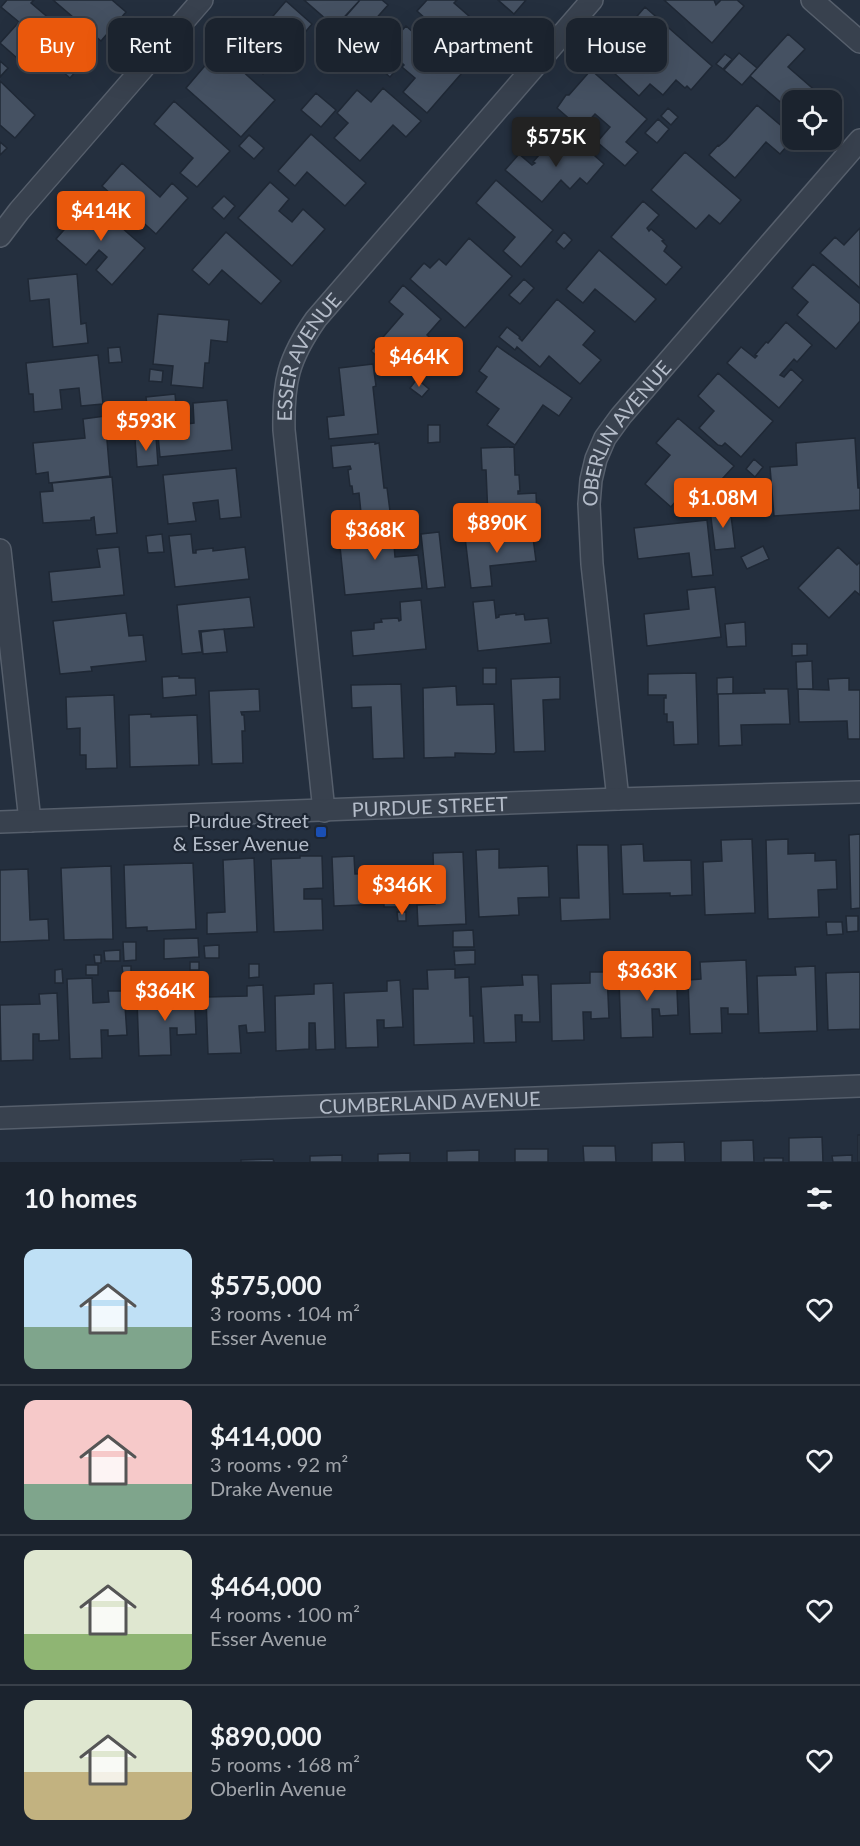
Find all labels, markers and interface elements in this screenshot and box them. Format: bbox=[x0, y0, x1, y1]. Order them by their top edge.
chip: Buy bbox=[18, 18, 96, 72]
chip: Rent bbox=[108, 18, 193, 72]
chip: Filters bbox=[205, 18, 304, 72]
chip: New bbox=[316, 18, 401, 72]
chip: Apartment bbox=[413, 18, 554, 72]
chip: House bbox=[566, 18, 667, 72]
map controls bbox=[782, 90, 842, 150]
button: locate bbox=[782, 90, 842, 150]
pin: $575K bbox=[514, 117, 598, 168]
text: $575K bbox=[526, 124, 586, 148]
pin: $414K bbox=[59, 191, 143, 242]
text: $414K bbox=[71, 198, 131, 222]
street label: ESSER AVENUE bbox=[272, 288, 345, 422]
pin: $464K bbox=[377, 337, 461, 388]
text: $464K bbox=[389, 344, 449, 368]
street label: OBERLIN AVENUE bbox=[577, 355, 676, 507]
pin: $593K bbox=[104, 401, 188, 452]
text: $593K bbox=[116, 408, 176, 432]
pin: $1.08M bbox=[674, 478, 772, 529]
text: $1.08M bbox=[688, 485, 758, 509]
pin: $890K bbox=[455, 503, 539, 554]
pin: $368K bbox=[333, 510, 417, 561]
text: $890K bbox=[467, 510, 527, 534]
text: $368K bbox=[345, 517, 405, 541]
street label: PURDUE STREET bbox=[351, 791, 508, 821]
place label: Purdue Street & Esser Avenue bbox=[173, 808, 309, 855]
marker: Purdue Street & Esser Avenue bbox=[314, 825, 328, 839]
pin: $346K bbox=[360, 865, 444, 916]
text: $346K bbox=[372, 872, 432, 896]
pin: $363K bbox=[605, 951, 689, 1002]
text: $363K bbox=[617, 958, 677, 982]
pin: $364K bbox=[123, 971, 207, 1022]
text: $364K bbox=[135, 978, 195, 1002]
street label: CUMBERLAND AVENUE bbox=[319, 1086, 541, 1118]
text: 10 homes bbox=[24, 1182, 137, 1214]
icon: filters bbox=[803, 1182, 836, 1215]
text: $575,000 bbox=[210, 1269, 322, 1301]
icon: home bbox=[72, 1273, 144, 1345]
icon: heart bbox=[803, 1293, 836, 1326]
text: 3 rooms · 104 m² bbox=[210, 1301, 360, 1325]
text: Esser Avenue bbox=[210, 1325, 327, 1349]
text: $414,000 bbox=[210, 1420, 322, 1452]
icon: home bbox=[72, 1424, 144, 1496]
icon: heart bbox=[803, 1444, 836, 1477]
text: 3 rooms · 92 m² bbox=[210, 1452, 348, 1476]
text: Drake Avenue bbox=[210, 1476, 333, 1500]
text: $464,000 bbox=[210, 1570, 322, 1602]
icon: home bbox=[72, 1574, 144, 1646]
icon: heart bbox=[803, 1594, 836, 1627]
text: 4 rooms · 100 m² bbox=[210, 1602, 360, 1626]
text: Esser Avenue bbox=[210, 1626, 327, 1650]
text: $890,000 bbox=[210, 1720, 322, 1752]
icon: home bbox=[72, 1724, 144, 1796]
icon: heart bbox=[803, 1744, 836, 1777]
text: 5 rooms · 168 m² bbox=[210, 1752, 360, 1776]
text: Oberlin Avenue bbox=[210, 1776, 346, 1800]

